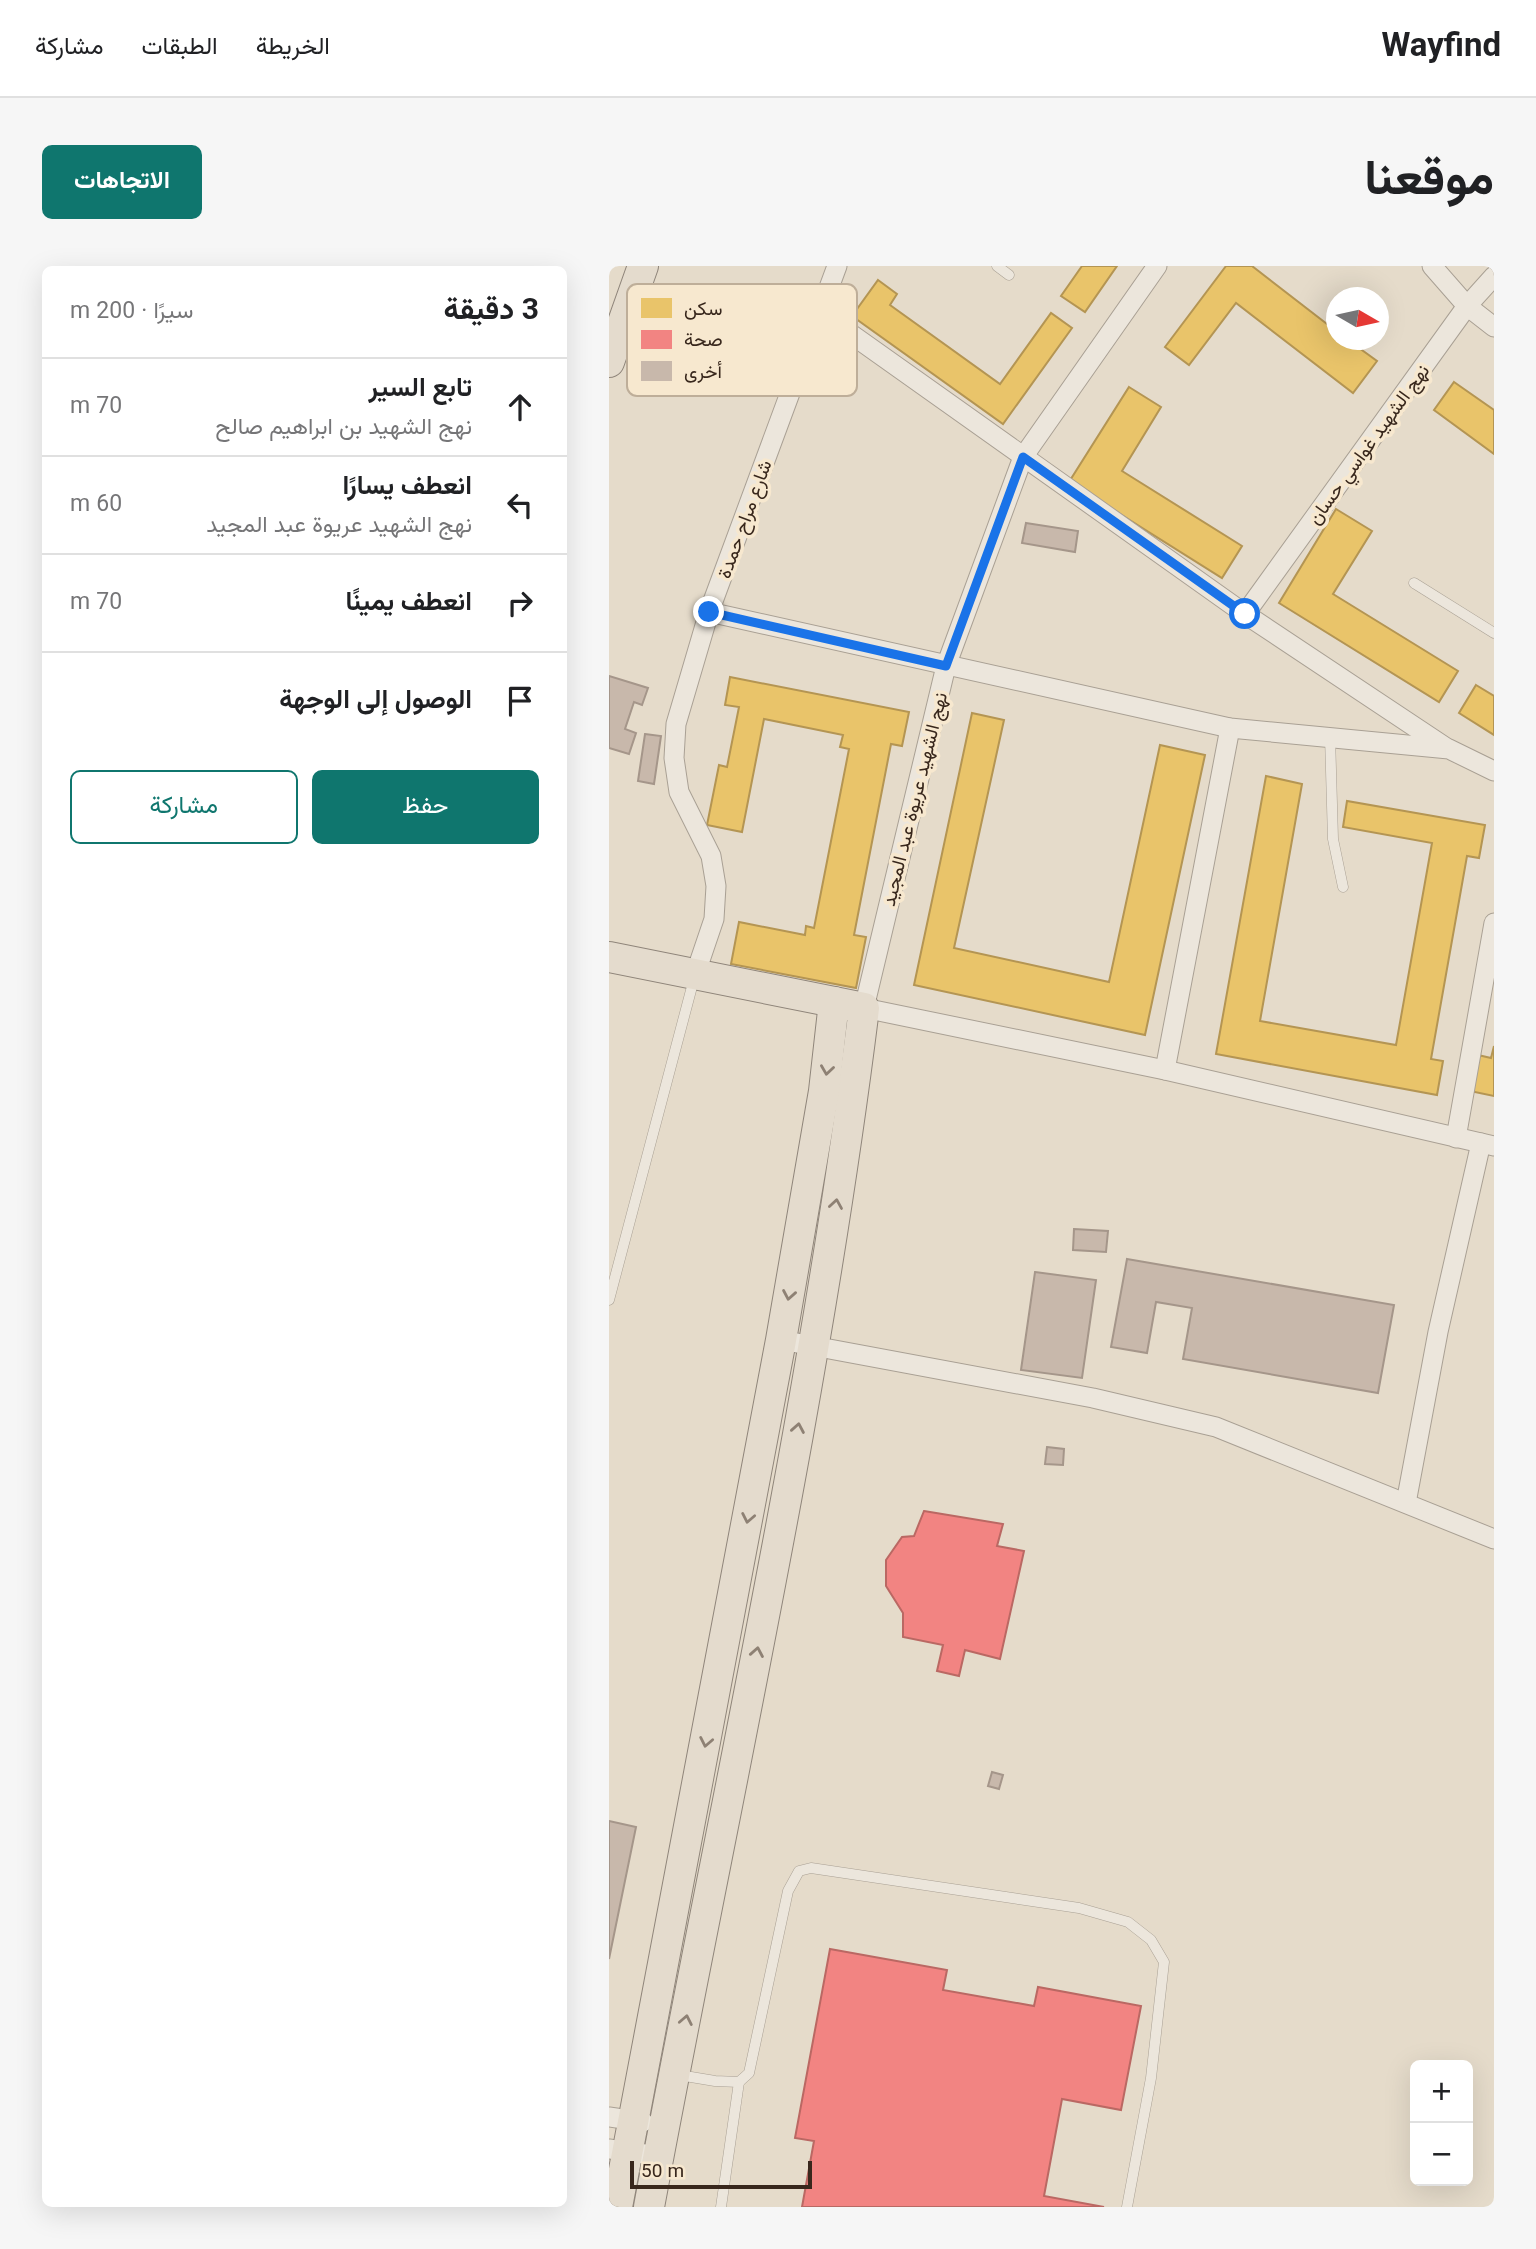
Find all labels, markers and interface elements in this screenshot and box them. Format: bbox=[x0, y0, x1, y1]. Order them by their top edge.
text: Wayfind bbox=[1381, 22, 1501, 74]
text: مشاركة bbox=[35, 29, 103, 67]
text: الطبقات bbox=[141, 29, 218, 67]
text: الخريطة bbox=[256, 29, 330, 67]
text: موقعنا bbox=[1364, 144, 1494, 220]
button: الاتجاهات bbox=[42, 145, 202, 219]
legend bbox=[627, 284, 857, 396]
north arrow bbox=[1326, 287, 1389, 350]
text: 3 دقيقة bbox=[443, 288, 539, 335]
text: سيرًا · 200 m bbox=[70, 294, 193, 330]
text: سكن bbox=[684, 296, 722, 325]
text: صحة bbox=[684, 327, 723, 356]
text: أخرى bbox=[684, 359, 722, 388]
street label: نهج الشهيد غواسي حسان bbox=[1302, 359, 1438, 532]
text: تابع السير bbox=[368, 369, 472, 410]
icon: ahead bbox=[501, 388, 539, 426]
text: 70 m bbox=[70, 389, 122, 425]
text: نهج الشهيد بن ابراهيم صالح bbox=[215, 410, 472, 446]
street label: شارع مراح حمدة bbox=[711, 456, 781, 583]
text: انعطف يسارًا bbox=[342, 467, 472, 508]
icon: left bbox=[501, 486, 539, 524]
text: 60 m bbox=[70, 487, 122, 523]
text: نهج الشهيد عريوة عبد المجيد bbox=[206, 508, 472, 544]
text: انعطف يمينًا bbox=[346, 583, 472, 624]
icon: right bbox=[501, 584, 539, 622]
text: 70 m bbox=[70, 585, 122, 621]
route end bbox=[693, 596, 724, 627]
route start bbox=[1229, 598, 1260, 629]
text: الوصول إلى الوجهة bbox=[279, 681, 472, 722]
icon: arrive bbox=[501, 682, 539, 720]
street label: نهج الشهيد عريوة عبد المجيد bbox=[876, 690, 957, 910]
button: مشاركة bbox=[70, 770, 298, 844]
button: حفظ bbox=[312, 770, 539, 844]
one-way arrow bbox=[819, 1064, 834, 1076]
one-way arrow bbox=[828, 1198, 843, 1210]
one-way arrow bbox=[782, 1289, 797, 1300]
one-way arrow bbox=[790, 1422, 805, 1434]
one-way arrow bbox=[741, 1512, 756, 1524]
one-way arrow bbox=[749, 1646, 764, 1658]
one-way arrow bbox=[699, 1736, 714, 1748]
one-way arrow bbox=[677, 2014, 692, 2026]
map controls bbox=[1410, 2060, 1473, 2186]
button: + bbox=[1410, 2060, 1473, 2123]
button: − bbox=[1410, 2123, 1473, 2186]
scale bar bbox=[630, 2158, 812, 2190]
text: 50 m bbox=[641, 2158, 684, 2187]

